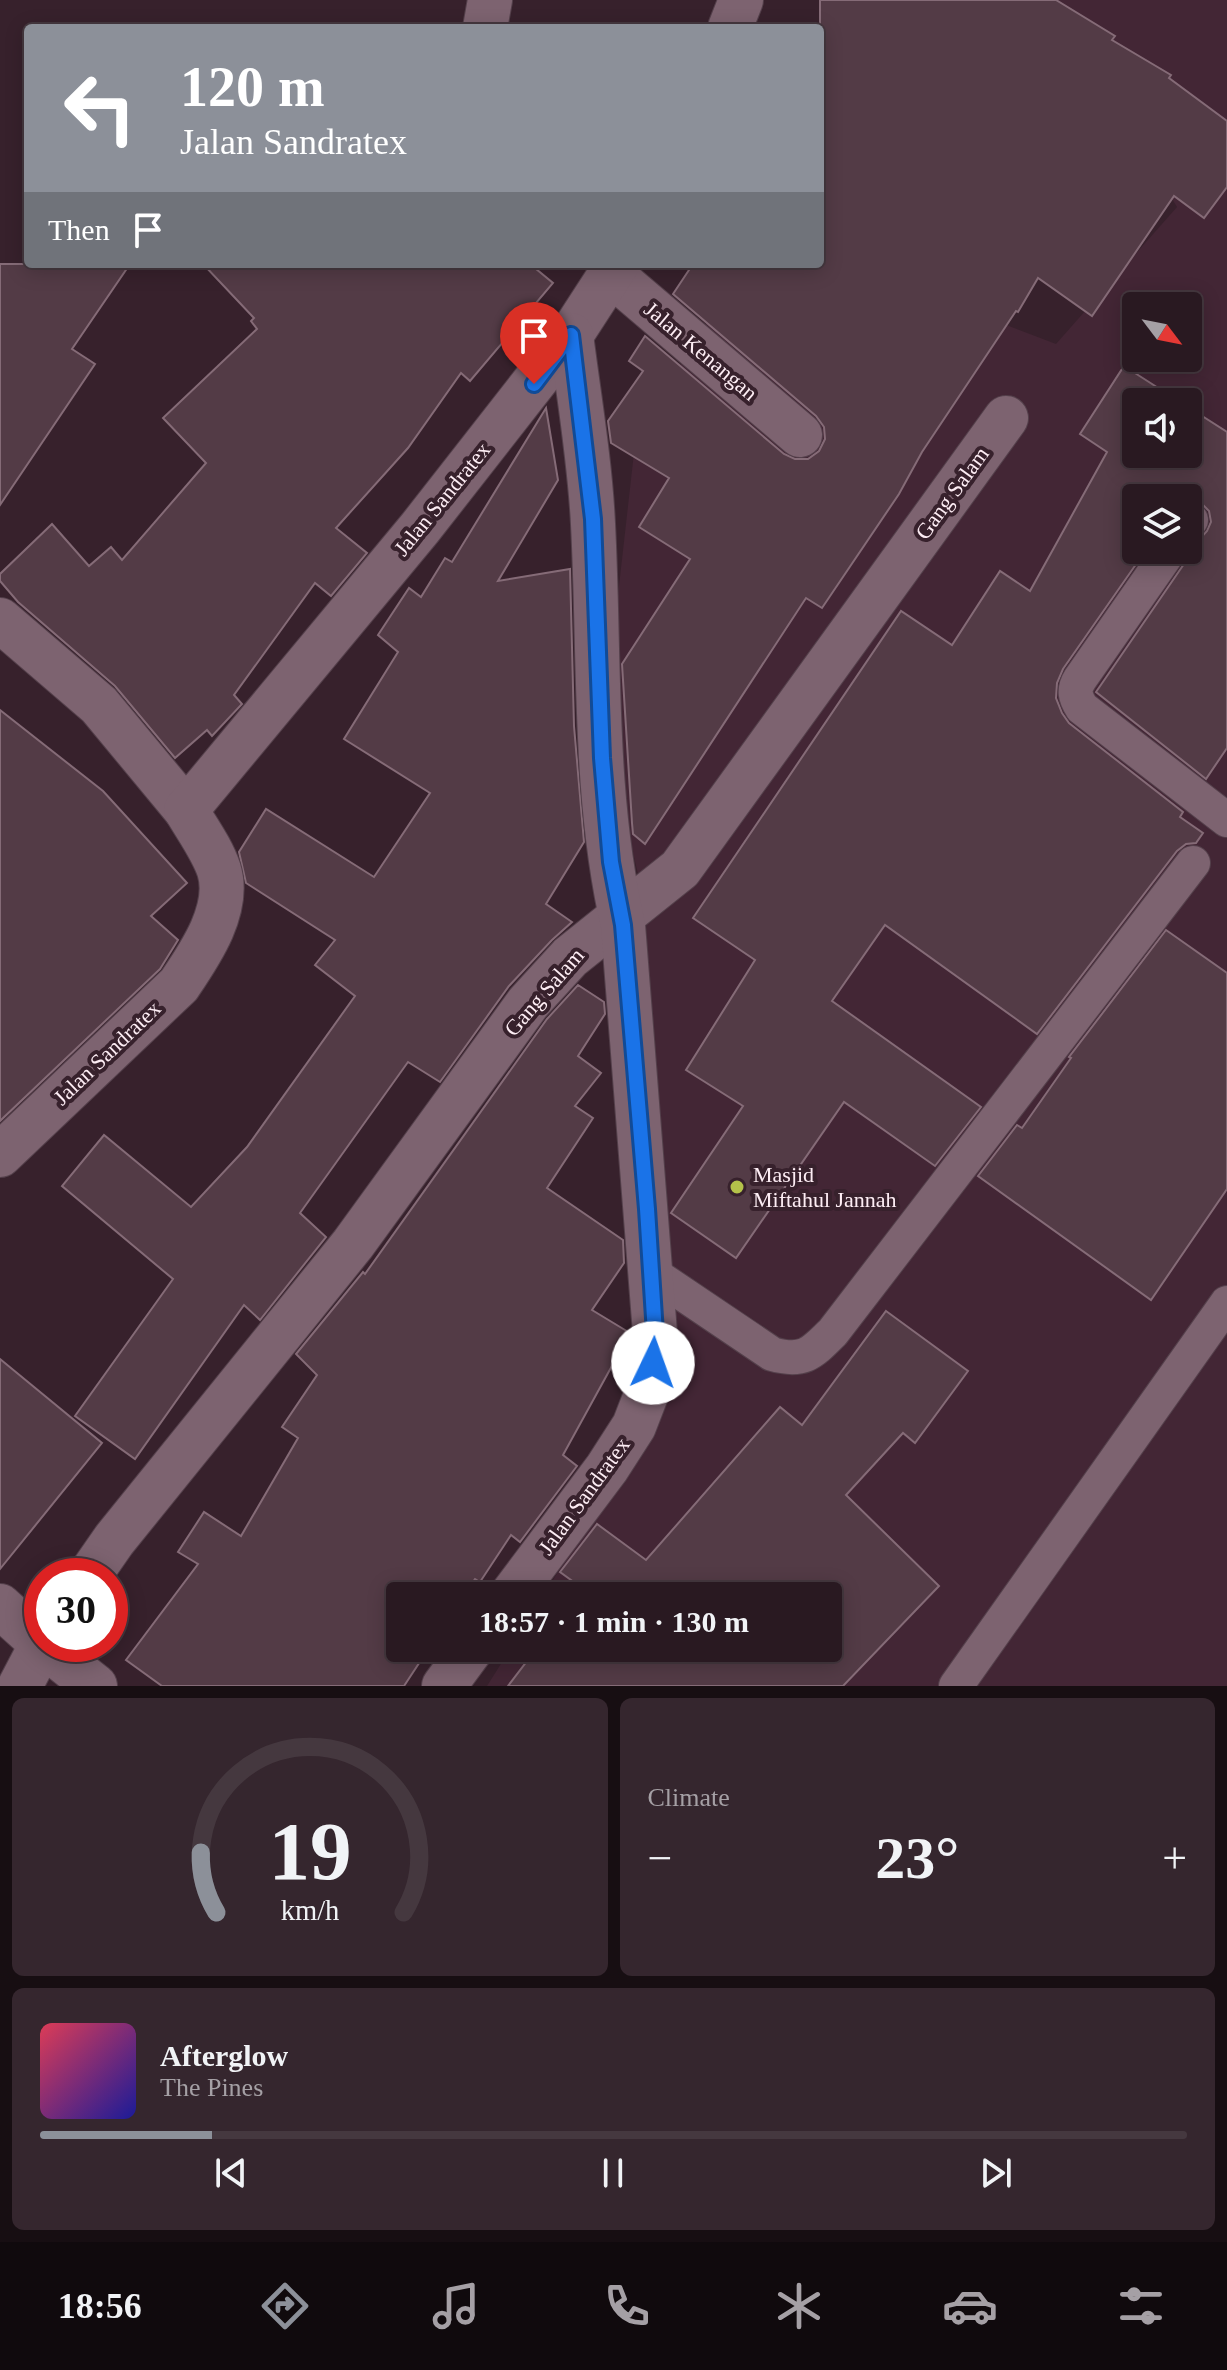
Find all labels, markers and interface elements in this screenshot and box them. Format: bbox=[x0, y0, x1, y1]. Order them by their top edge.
icon: left bbox=[48, 56, 152, 160]
text: 120 m bbox=[180, 56, 325, 118]
text: Jalan Sandratex bbox=[180, 122, 407, 162]
icon: arrive bbox=[126, 208, 170, 252]
text: Then bbox=[48, 213, 110, 246]
north arrow bbox=[1122, 292, 1202, 372]
map controls bbox=[1122, 292, 1202, 564]
street label: Jalan Kenangan bbox=[639, 296, 763, 406]
pin bbox=[500, 302, 568, 384]
icon: arrive bbox=[512, 314, 556, 358]
button: sound bbox=[1122, 388, 1202, 468]
street label: Jalan Sandratex bbox=[389, 437, 495, 561]
street label: Gang Salam bbox=[910, 442, 994, 544]
button: layers bbox=[1122, 484, 1202, 564]
street label: Gang Salam bbox=[499, 943, 589, 1041]
street label: Jalan Sandratex bbox=[48, 996, 166, 1110]
place label: Masjid Miftahul Jannah bbox=[753, 1162, 897, 1212]
marker: Masjid Miftahul Jannah bbox=[728, 1178, 746, 1196]
position arrow bbox=[611, 1321, 695, 1405]
street label: Jalan Sandratex bbox=[533, 1433, 635, 1559]
speed limit sign: 30 bbox=[24, 1558, 128, 1662]
text: 18:57 · 1 min · 130 m bbox=[479, 1605, 749, 1638]
text: Climate bbox=[648, 1783, 730, 1812]
text: 19 bbox=[268, 1805, 351, 1897]
text: 23° bbox=[875, 1825, 959, 1891]
text: − bbox=[648, 1834, 672, 1883]
text: + bbox=[1162, 1834, 1187, 1883]
text: km/h bbox=[280, 1895, 339, 1926]
text: Afterglow bbox=[160, 2039, 288, 2072]
text: The Pines bbox=[160, 2073, 263, 2102]
icon: previous bbox=[209, 2151, 253, 2195]
icon: pause bbox=[591, 2151, 635, 2195]
icon: next bbox=[974, 2151, 1018, 2195]
icon: directions bbox=[257, 2278, 313, 2334]
icon: music bbox=[428, 2278, 484, 2334]
icon: phone bbox=[599, 2278, 655, 2334]
icon: climate bbox=[771, 2278, 827, 2334]
icon: car bbox=[942, 2278, 998, 2334]
icon: filters bbox=[1113, 2278, 1169, 2334]
text: 18:56 bbox=[58, 2286, 142, 2326]

